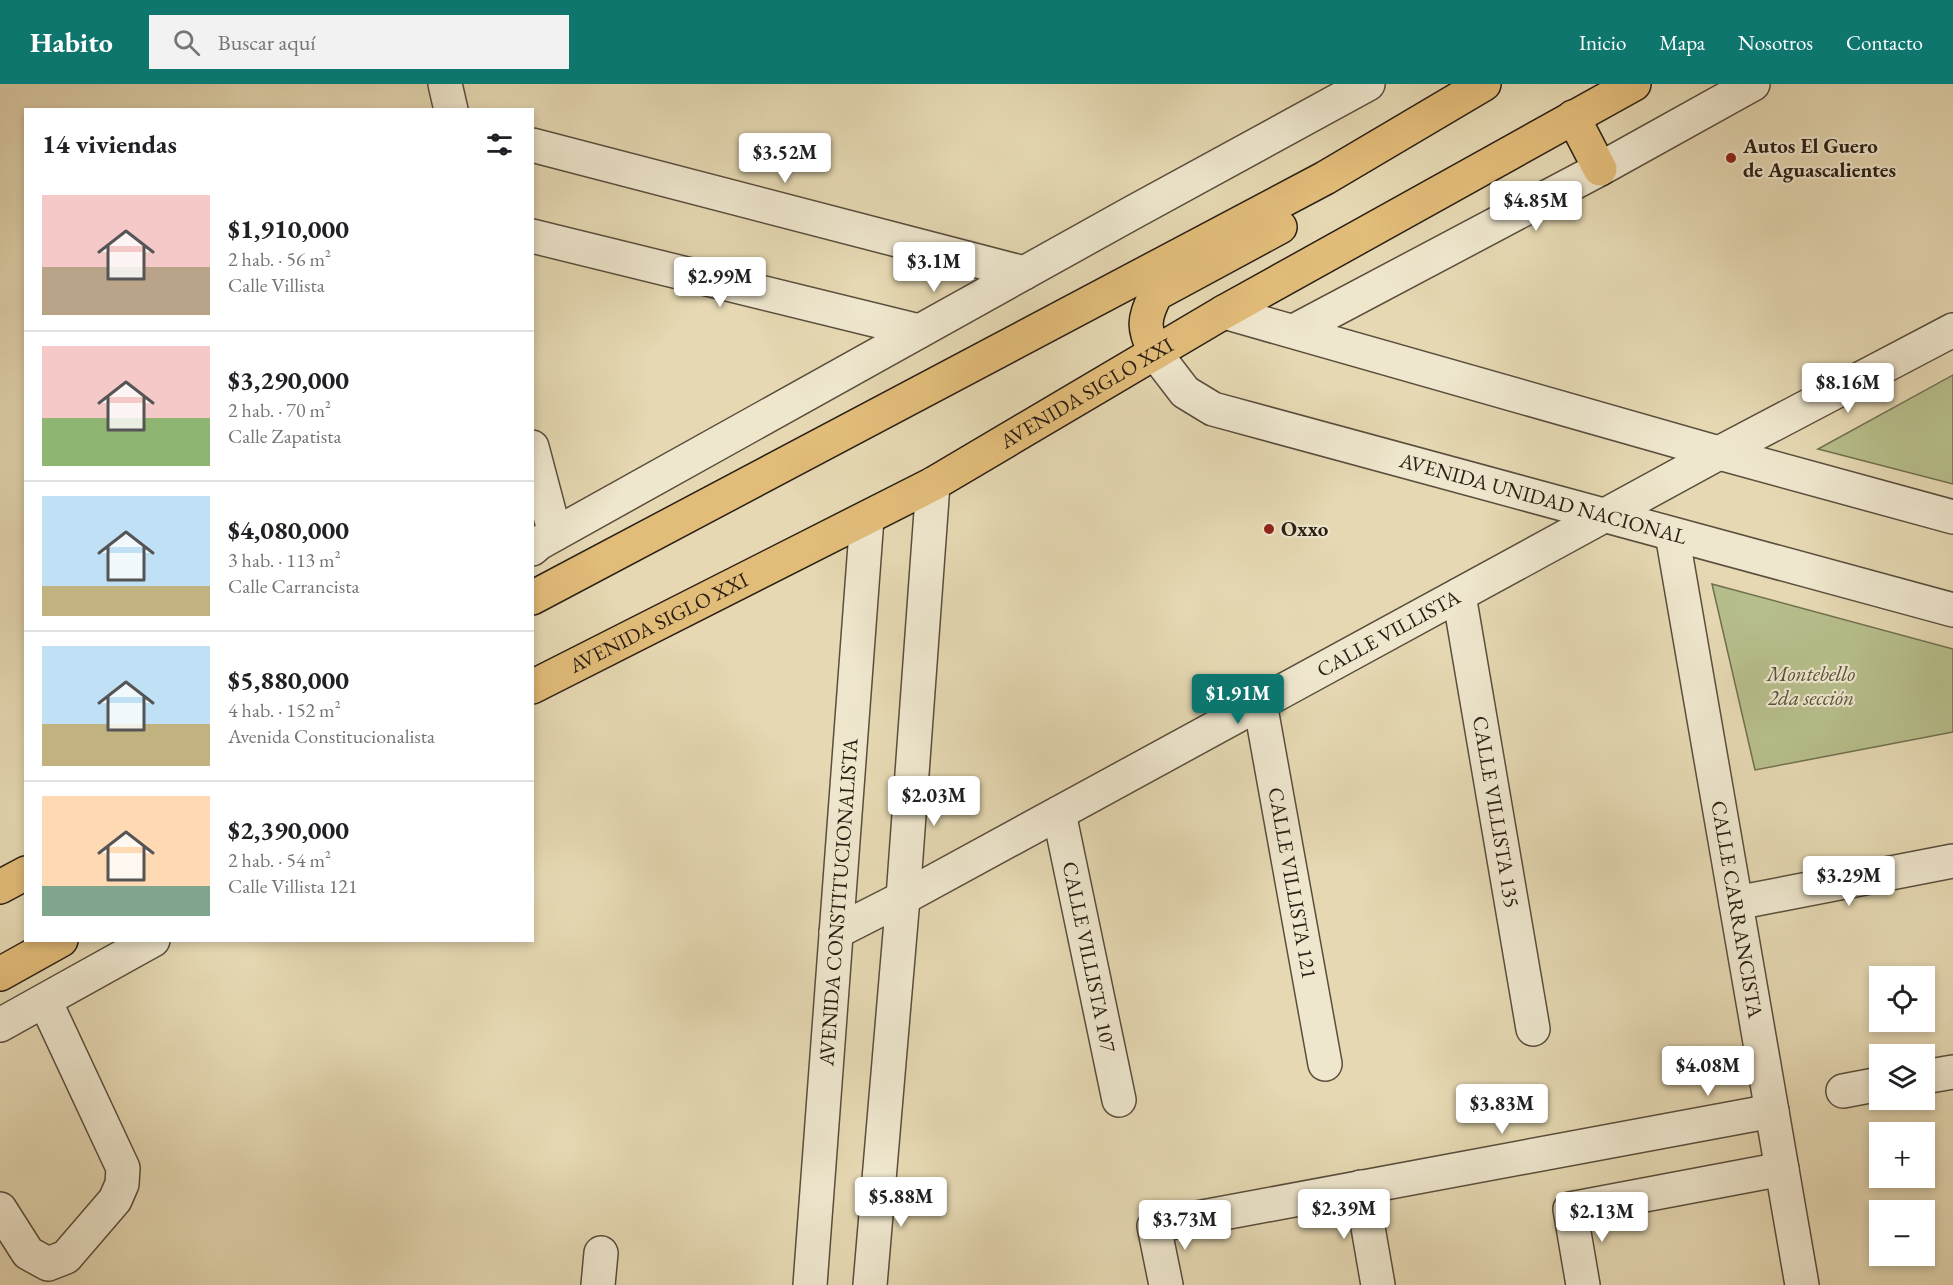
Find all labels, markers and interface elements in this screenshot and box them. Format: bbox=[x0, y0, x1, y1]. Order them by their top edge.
search box bbox=[149, 15, 569, 69]
text: Habito bbox=[30, 24, 113, 60]
icon: search bbox=[170, 26, 203, 59]
text: Buscar aquí bbox=[218, 28, 316, 57]
text: Inicio bbox=[1579, 29, 1626, 56]
text: Mapa bbox=[1659, 29, 1705, 56]
text: Nosotros bbox=[1738, 29, 1813, 56]
text: Contacto bbox=[1846, 29, 1923, 56]
text: 14 viviendas bbox=[42, 127, 177, 161]
icon: filters bbox=[483, 128, 516, 161]
place label: Autos El Guero de Aguascalientes bbox=[1742, 132, 1896, 183]
pin: $3.52M bbox=[736, 133, 834, 184]
text: $3.52M bbox=[753, 139, 817, 165]
marker: Autos El Guero de Aguascalientes bbox=[1724, 151, 1738, 165]
pin: $4.85M bbox=[1487, 181, 1585, 232]
text: $4.85M bbox=[1504, 187, 1568, 213]
text: $1,910,000 bbox=[228, 212, 349, 246]
icon: home bbox=[90, 219, 162, 291]
pin: $3.1M bbox=[892, 242, 976, 293]
text: 2 hab. · 56 m² bbox=[228, 246, 331, 272]
text: $3.1M bbox=[907, 248, 961, 274]
pin: $2.99M bbox=[671, 257, 769, 308]
text: $2.99M bbox=[688, 263, 752, 289]
text: Calle Villista bbox=[228, 272, 325, 298]
street label: AVENIDA SIGLO XXI bbox=[994, 331, 1178, 455]
text: $3,290,000 bbox=[228, 363, 349, 397]
pin: $8.16M bbox=[1799, 363, 1897, 414]
text: $8.16M bbox=[1816, 369, 1880, 395]
icon: home bbox=[90, 370, 162, 442]
text: 2 hab. · 70 m² bbox=[228, 397, 331, 423]
text: Calle Zapatista bbox=[228, 423, 341, 449]
street label: AVENIDA UNIDAD NACIONAL bbox=[1396, 446, 1691, 550]
text: $4,080,000 bbox=[228, 513, 349, 547]
place label: Oxxo bbox=[1281, 515, 1329, 542]
icon: home bbox=[90, 520, 162, 592]
marker: Oxxo bbox=[1262, 522, 1276, 536]
text: 3 hab. · 113 m² bbox=[228, 547, 341, 573]
street label: AVENIDA SIGLO XXI bbox=[564, 566, 752, 679]
text: Calle Carrancista bbox=[228, 573, 359, 599]
street label: CALLE VILLISTA bbox=[1312, 583, 1465, 683]
park label: Montebello 2da sección bbox=[1765, 660, 1855, 711]
text: $5,880,000 bbox=[228, 663, 349, 697]
icon: home bbox=[90, 670, 162, 742]
pin: $1.91M bbox=[1189, 674, 1287, 725]
text: $1.91M bbox=[1206, 680, 1270, 706]
text: 4 hab. · 152 m² bbox=[228, 697, 341, 723]
street label: CALLE VILLISTA 135 bbox=[1467, 714, 1526, 910]
text: Avenida Constitucionalista bbox=[228, 723, 435, 749]
street label: AVENIDA CONSTITUCIONALISTA bbox=[812, 737, 864, 1068]
pin: $2.03M bbox=[885, 776, 983, 827]
text: $2.03M bbox=[902, 782, 966, 808]
street label: CALLE VILLISTA 121 bbox=[1262, 785, 1323, 981]
street label: CALLE CARRANCISTA bbox=[1705, 799, 1770, 1021]
text: $2,390,000 bbox=[228, 813, 349, 847]
icon: home bbox=[90, 820, 162, 892]
text: 2 hab. · 54 m² bbox=[228, 847, 331, 873]
pin: $3.29M bbox=[1800, 856, 1898, 907]
street label: CALLE VILLISTA 107 bbox=[1056, 859, 1123, 1055]
text: $3.29M bbox=[1817, 862, 1881, 888]
text: Calle Villista 121 bbox=[228, 873, 358, 899]
map controls bbox=[1869, 966, 1935, 1266]
button: locate bbox=[1869, 966, 1935, 1032]
button: layers bbox=[1869, 1044, 1935, 1110]
pin: $4.08M bbox=[1659, 1046, 1757, 1097]
text: $4.08M bbox=[1676, 1052, 1740, 1078]
pin: $3.83M bbox=[1453, 1084, 1551, 1135]
text: $3.83M bbox=[1470, 1090, 1534, 1116]
button: + bbox=[1869, 1122, 1935, 1188]
pin: $5.88M bbox=[852, 1177, 950, 1228]
text: $5.88M bbox=[869, 1183, 933, 1209]
pin: $2.39M bbox=[1295, 1189, 1393, 1240]
pin: $2.13M bbox=[1553, 1192, 1651, 1243]
text: $2.39M bbox=[1312, 1195, 1376, 1221]
text: $2.13M bbox=[1570, 1198, 1634, 1224]
pin: $3.73M bbox=[1136, 1200, 1234, 1251]
button: − bbox=[1869, 1200, 1935, 1266]
text: $3.73M bbox=[1153, 1206, 1217, 1232]

